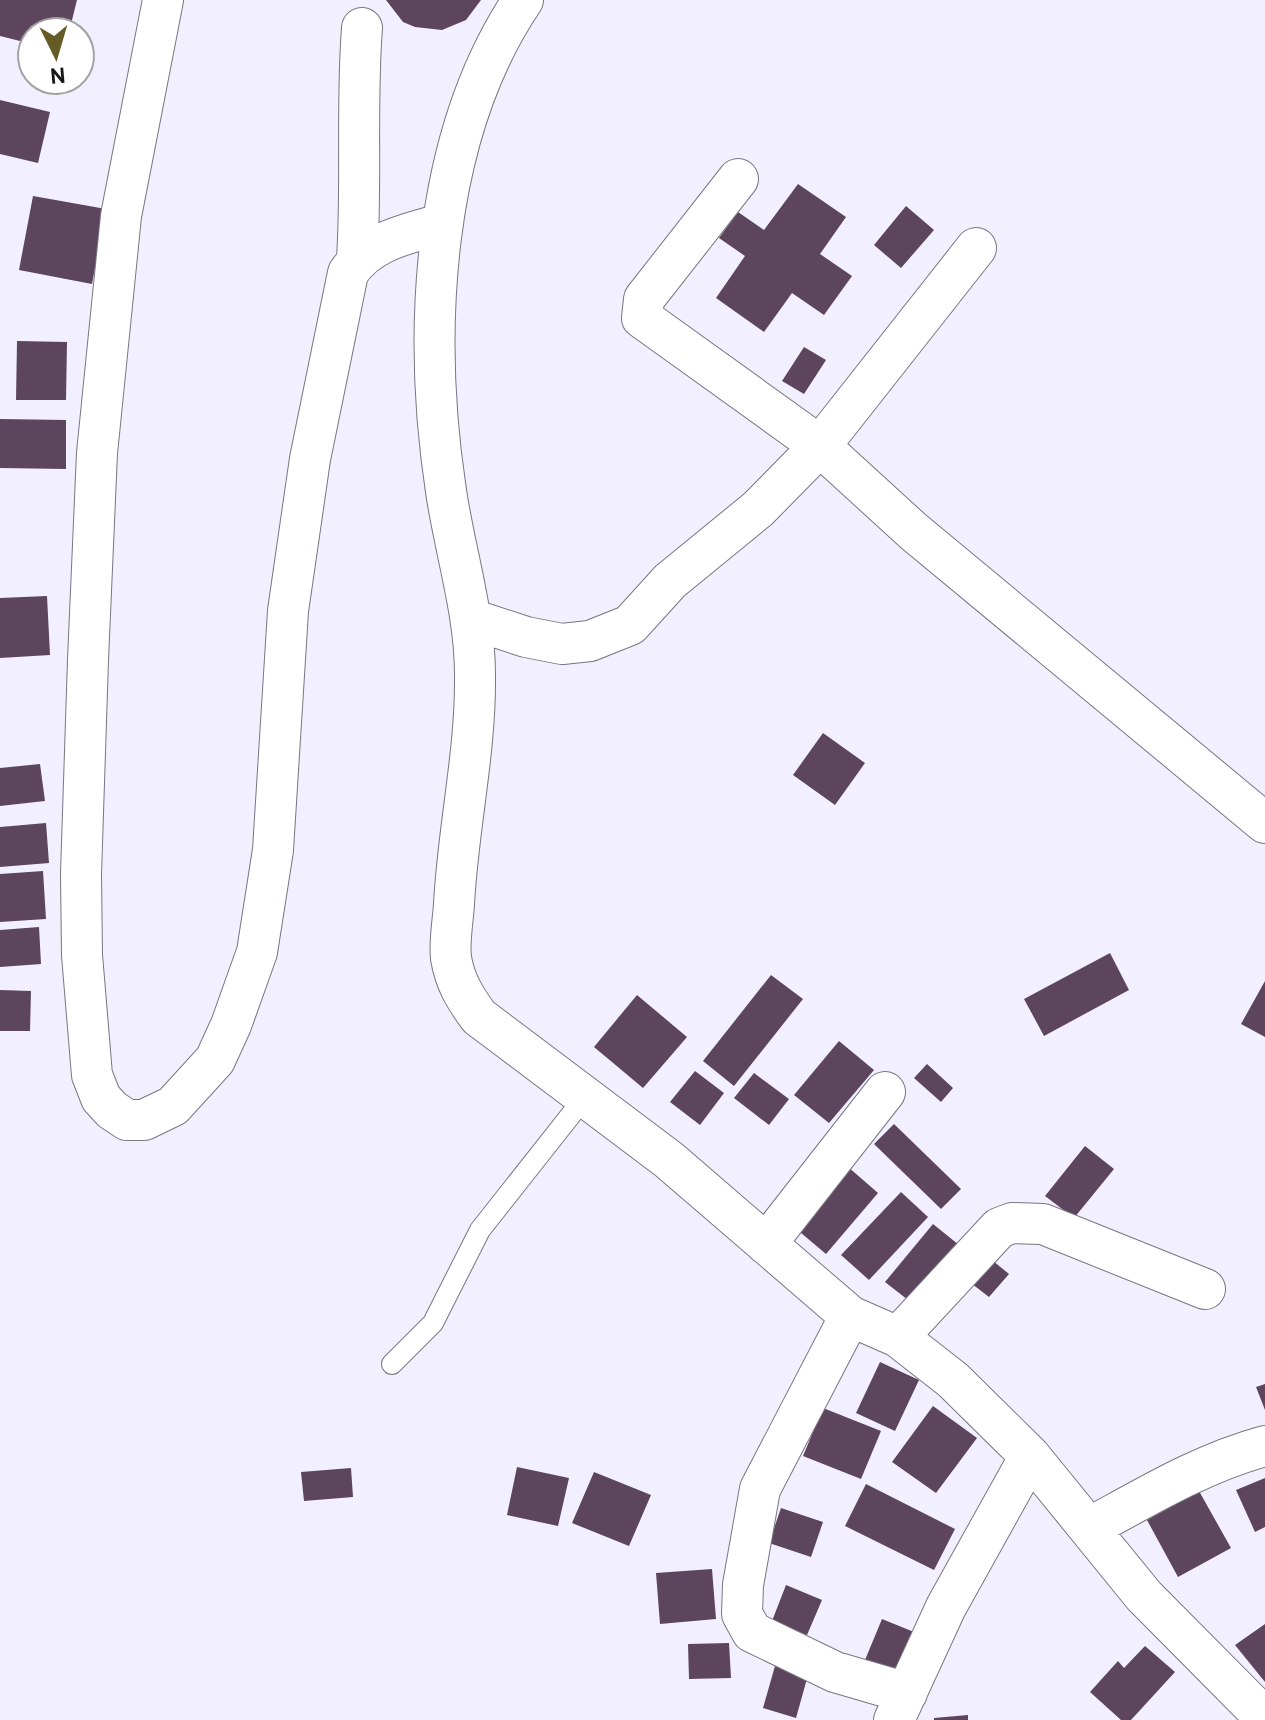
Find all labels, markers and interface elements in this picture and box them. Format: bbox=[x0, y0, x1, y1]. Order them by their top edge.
north arrow bbox=[16, 16, 96, 96]
text: N bbox=[48, 59, 67, 88]

